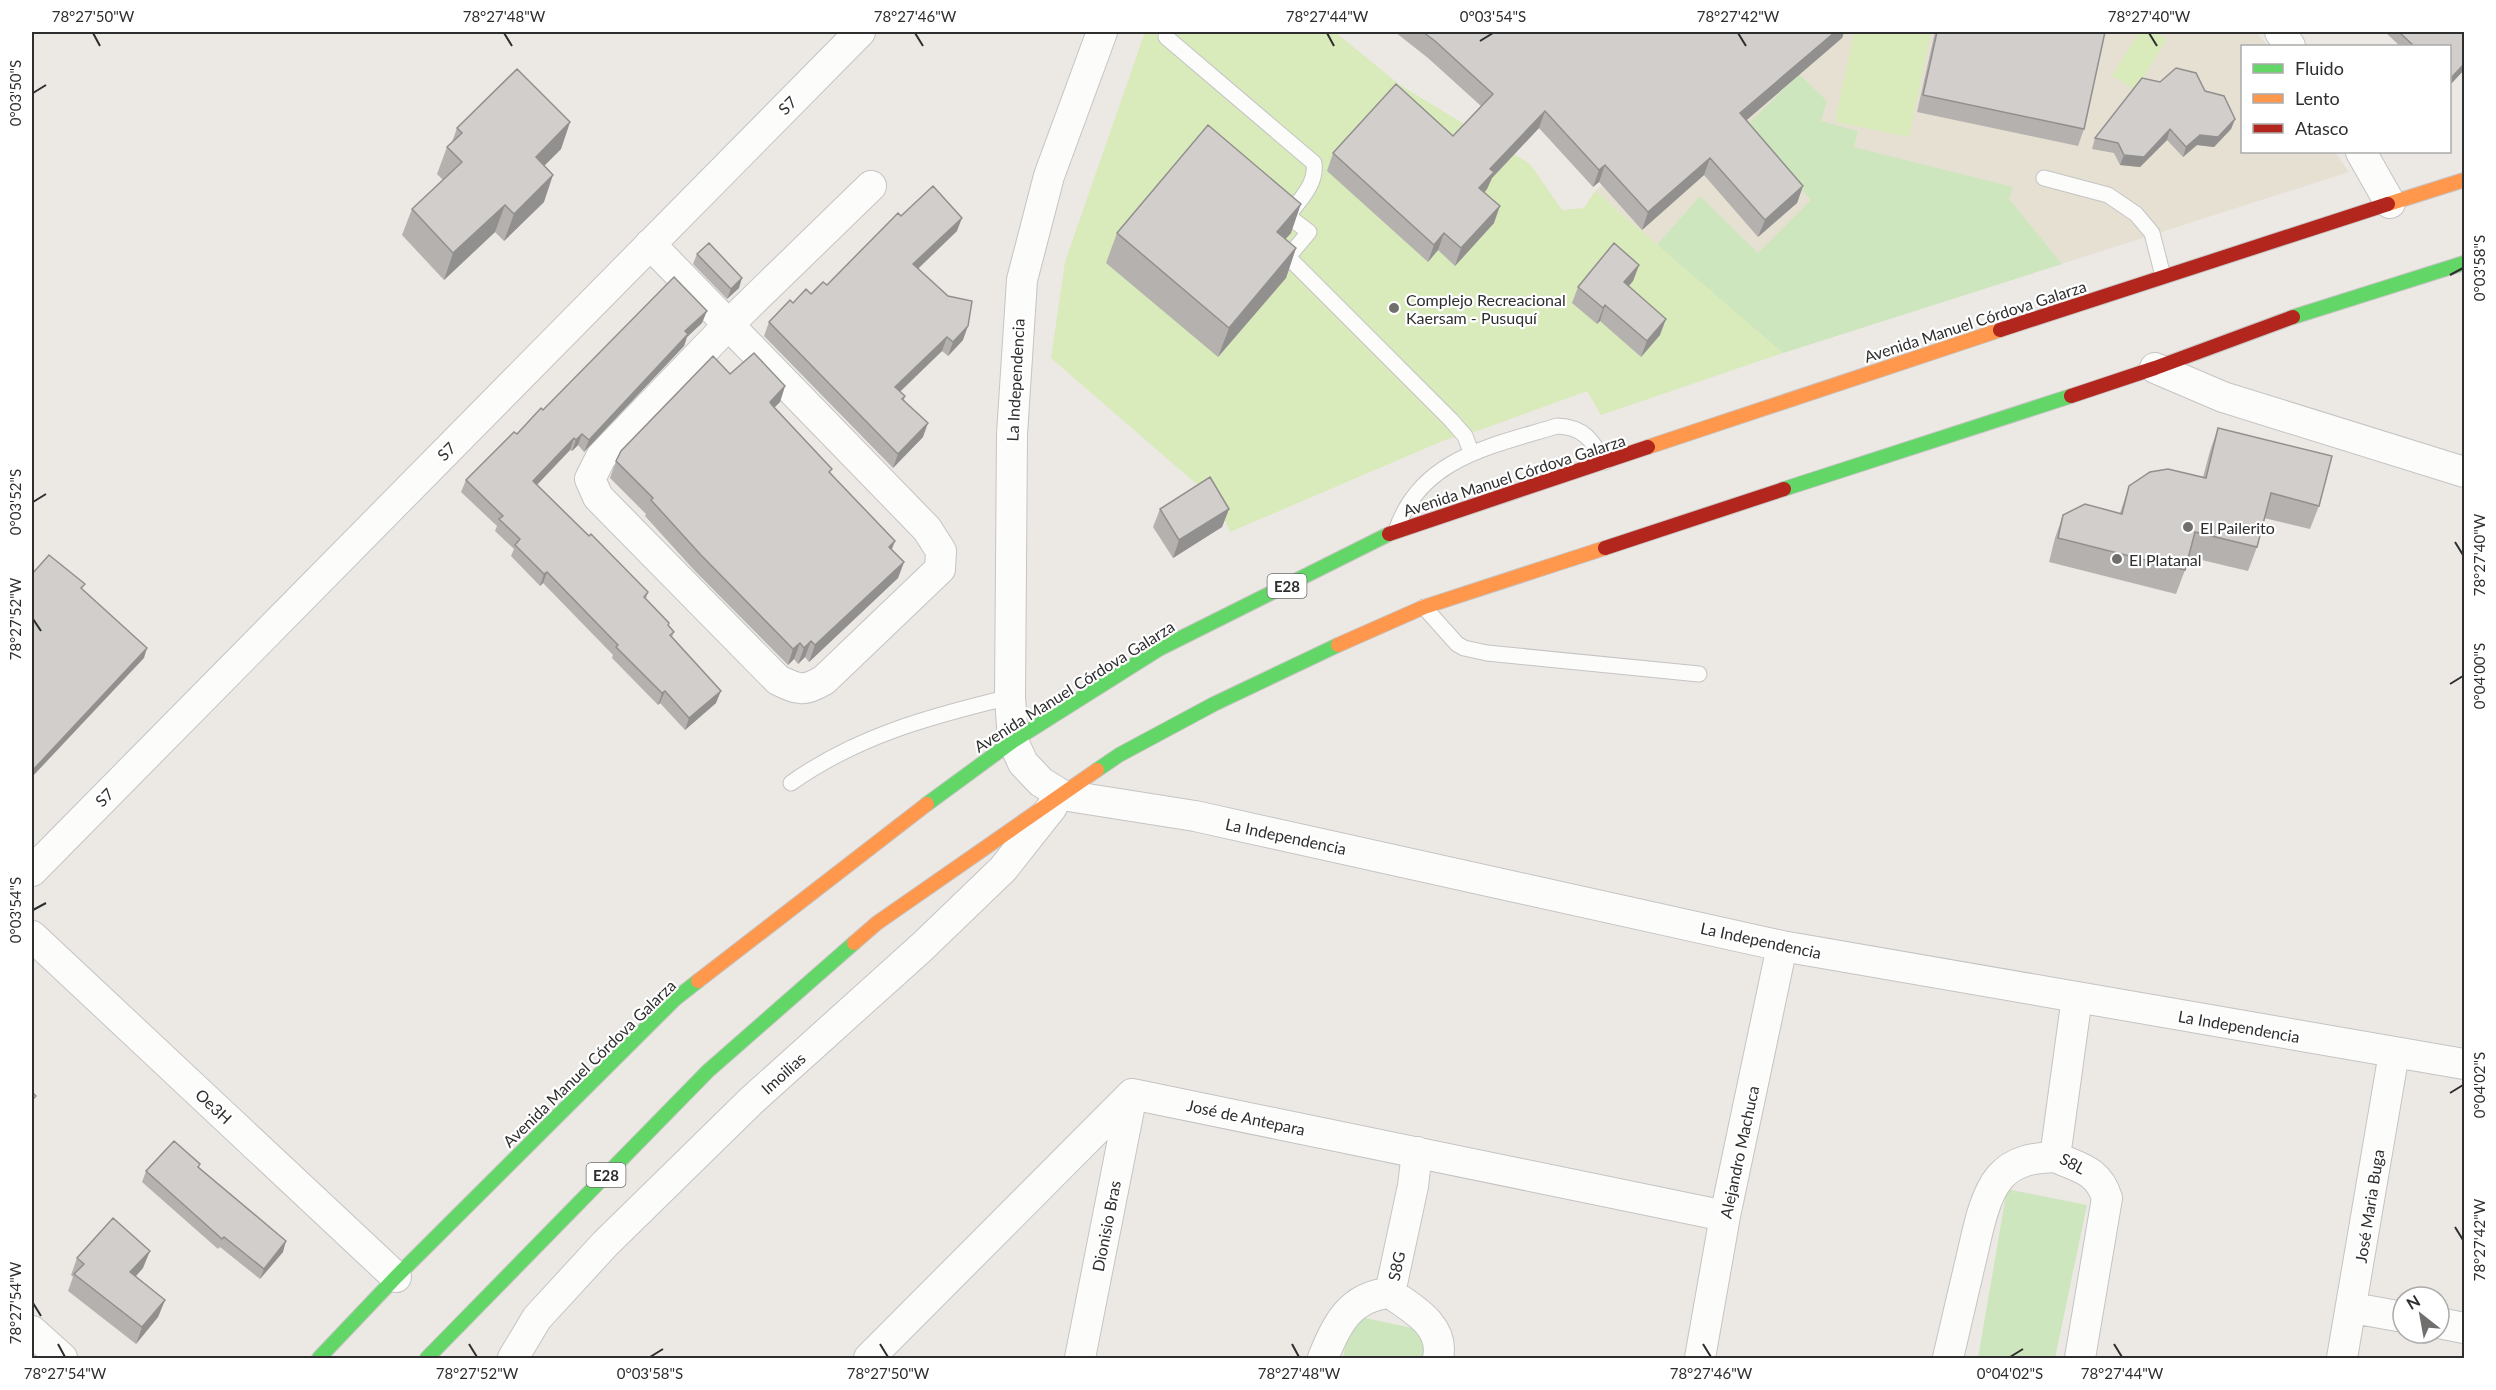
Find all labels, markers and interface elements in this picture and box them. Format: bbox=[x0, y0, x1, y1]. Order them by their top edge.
text: 78°27'50"W bbox=[52, 7, 135, 25]
text: 78°27'48"W bbox=[463, 7, 546, 25]
text: 78°27'46"W bbox=[874, 7, 957, 25]
text: 78°27'44"W bbox=[1286, 7, 1369, 25]
text: 0°03'54"S bbox=[1460, 7, 1526, 25]
text: 78°27'42"W bbox=[1697, 7, 1780, 25]
text: 78°27'40"W bbox=[2108, 7, 2191, 25]
legend bbox=[2241, 45, 2451, 153]
text: Fluido bbox=[2295, 57, 2344, 79]
text: 0°03'50"S bbox=[6, 60, 24, 126]
text: Lento bbox=[2295, 87, 2340, 109]
street label: S7 bbox=[774, 92, 800, 118]
text: Atasco bbox=[2295, 117, 2348, 139]
text: 0°03'58"S bbox=[2470, 235, 2488, 301]
street label: Avenida Manuel Córdova Galarza bbox=[1861, 276, 2089, 366]
place label: Complejo Recreacional Kaersam - Pusuquí bbox=[1406, 290, 1566, 327]
marker: Complejo Recreacional Kaersam - Pusuquí bbox=[1387, 301, 1401, 315]
street label: La Independencia bbox=[1002, 318, 1028, 442]
street label: Avenida Manuel Córdova Galarza bbox=[1400, 430, 1628, 520]
street label: S7 bbox=[433, 438, 459, 464]
text: 0°03'52"S bbox=[6, 469, 24, 535]
text: 78°27'40"W bbox=[2470, 513, 2488, 596]
place label: El Pailerito bbox=[2200, 518, 2275, 537]
marker: El Pailerito bbox=[2181, 520, 2195, 534]
place label: El Platanal bbox=[2129, 550, 2202, 569]
marker: El Platanal bbox=[2110, 552, 2124, 566]
road number: E28 bbox=[1268, 574, 1306, 598]
text: 78°27'52"W bbox=[6, 577, 24, 660]
street label: Avenida Manuel Córdova Galarza bbox=[970, 616, 1178, 756]
text: 0°04'00"S bbox=[2470, 643, 2488, 709]
street label: S7 bbox=[91, 784, 117, 810]
street label: La Independencia bbox=[1224, 814, 1348, 858]
text: 0°03'54"S bbox=[6, 877, 24, 943]
street label: La Independencia bbox=[1699, 918, 1823, 962]
street label: Avenida Manuel Córdova Galarza bbox=[499, 975, 679, 1151]
street label: La Independencia bbox=[2177, 1006, 2301, 1046]
street label: Imoilias bbox=[757, 1048, 809, 1098]
text: 0°04'02"S bbox=[2470, 1052, 2488, 1118]
street label: Alejandro Machuca bbox=[1716, 1084, 1762, 1220]
street label: Oe3H bbox=[192, 1085, 236, 1127]
street label: José de Antepara bbox=[1185, 1095, 1307, 1139]
street label: S8L bbox=[2057, 1148, 2089, 1178]
street label: José Maria Buga bbox=[2351, 1148, 2387, 1264]
road number: E28 bbox=[586, 1163, 626, 1187]
street label: Dionisio Bras bbox=[1088, 1179, 1124, 1273]
text: 78°27'42"W bbox=[2470, 1198, 2488, 1281]
street label: S8G bbox=[1384, 1250, 1408, 1282]
text: 78°27'54"W bbox=[6, 1261, 24, 1344]
north arrow bbox=[2391, 1285, 2451, 1345]
text: N bbox=[2403, 1290, 2423, 1313]
text: 78°27'54"W bbox=[24, 1364, 107, 1382]
text: 78°27'52"W bbox=[436, 1364, 519, 1382]
text: 0°03'58"S bbox=[617, 1364, 683, 1382]
text: 78°27'50"W bbox=[847, 1364, 930, 1382]
text: 78°27'48"W bbox=[1258, 1364, 1341, 1382]
text: 78°27'46"W bbox=[1670, 1364, 1753, 1382]
text: 0°04'02"S bbox=[1977, 1364, 2043, 1382]
text: 78°27'44"W bbox=[2081, 1364, 2164, 1382]

